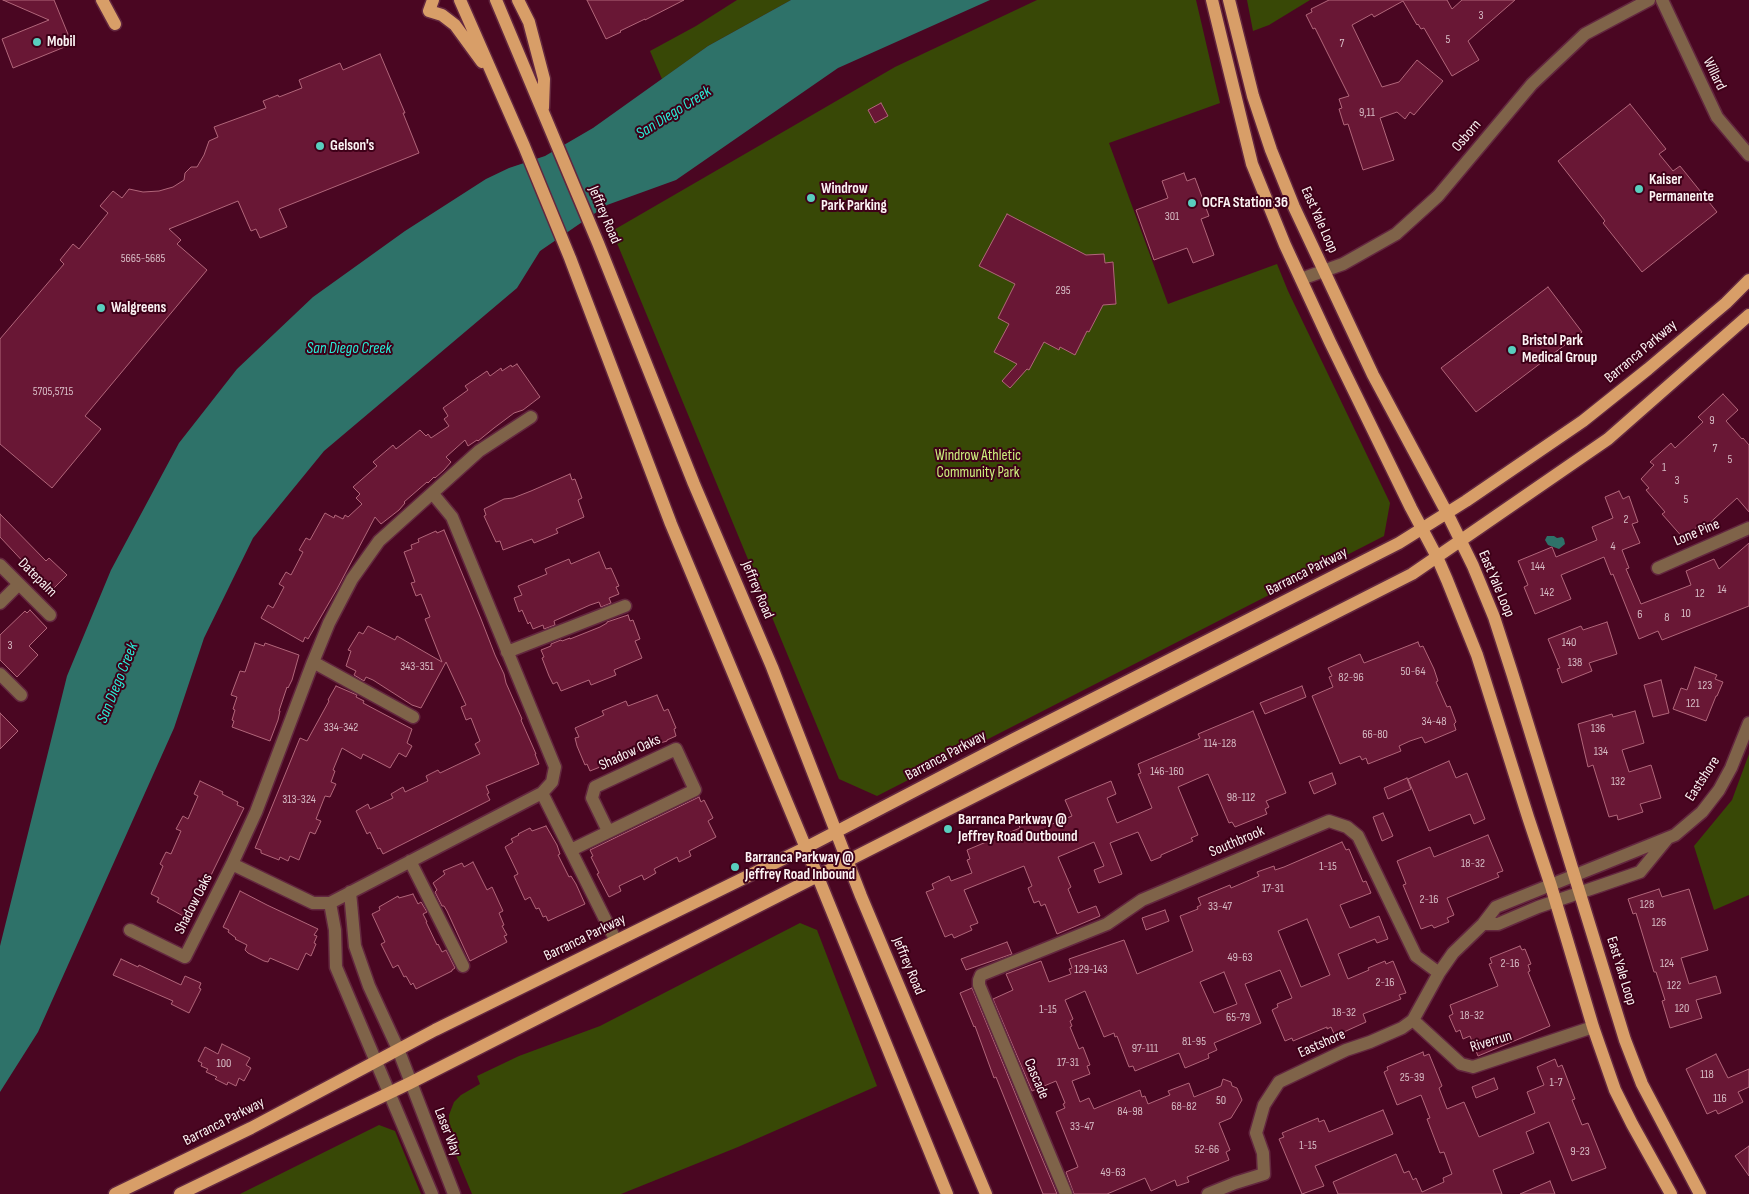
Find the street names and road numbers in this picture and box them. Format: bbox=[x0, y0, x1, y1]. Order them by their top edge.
street label: Willard bbox=[1698, 55, 1730, 93]
street label: Osborn bbox=[1449, 116, 1485, 156]
street label: Jeffrey Road bbox=[584, 183, 624, 247]
street label: East Yale Loop bbox=[1296, 184, 1342, 256]
street label: Barranca Parkway bbox=[1601, 317, 1681, 387]
street label: Lone Pine bbox=[1671, 515, 1723, 551]
street label: Barranca Parkway bbox=[1263, 544, 1351, 600]
street label: East Yale Loop bbox=[1474, 548, 1518, 620]
street label: Datepalm bbox=[14, 555, 60, 601]
street label: Jeffrey Road bbox=[737, 558, 777, 622]
street label: Barranca Parkway bbox=[903, 727, 989, 785]
street label: Shadow Oaks bbox=[596, 731, 664, 775]
street label: Eastshore bbox=[1682, 753, 1724, 805]
street label: Southbrook bbox=[1207, 822, 1267, 862]
street label: Shadow Oaks bbox=[171, 871, 217, 937]
street label: Barranca Parkway bbox=[541, 910, 629, 966]
street label: Jeffrey Road bbox=[888, 934, 928, 998]
street label: East Yale Loop bbox=[1602, 935, 1640, 1007]
street label: Eastshore bbox=[1296, 1026, 1348, 1062]
street label: Riverrun bbox=[1468, 1027, 1514, 1057]
street label: Cascade bbox=[1020, 1056, 1052, 1102]
street label: Barranca Parkway bbox=[180, 1094, 268, 1150]
street label: Laser Way bbox=[430, 1105, 464, 1159]

